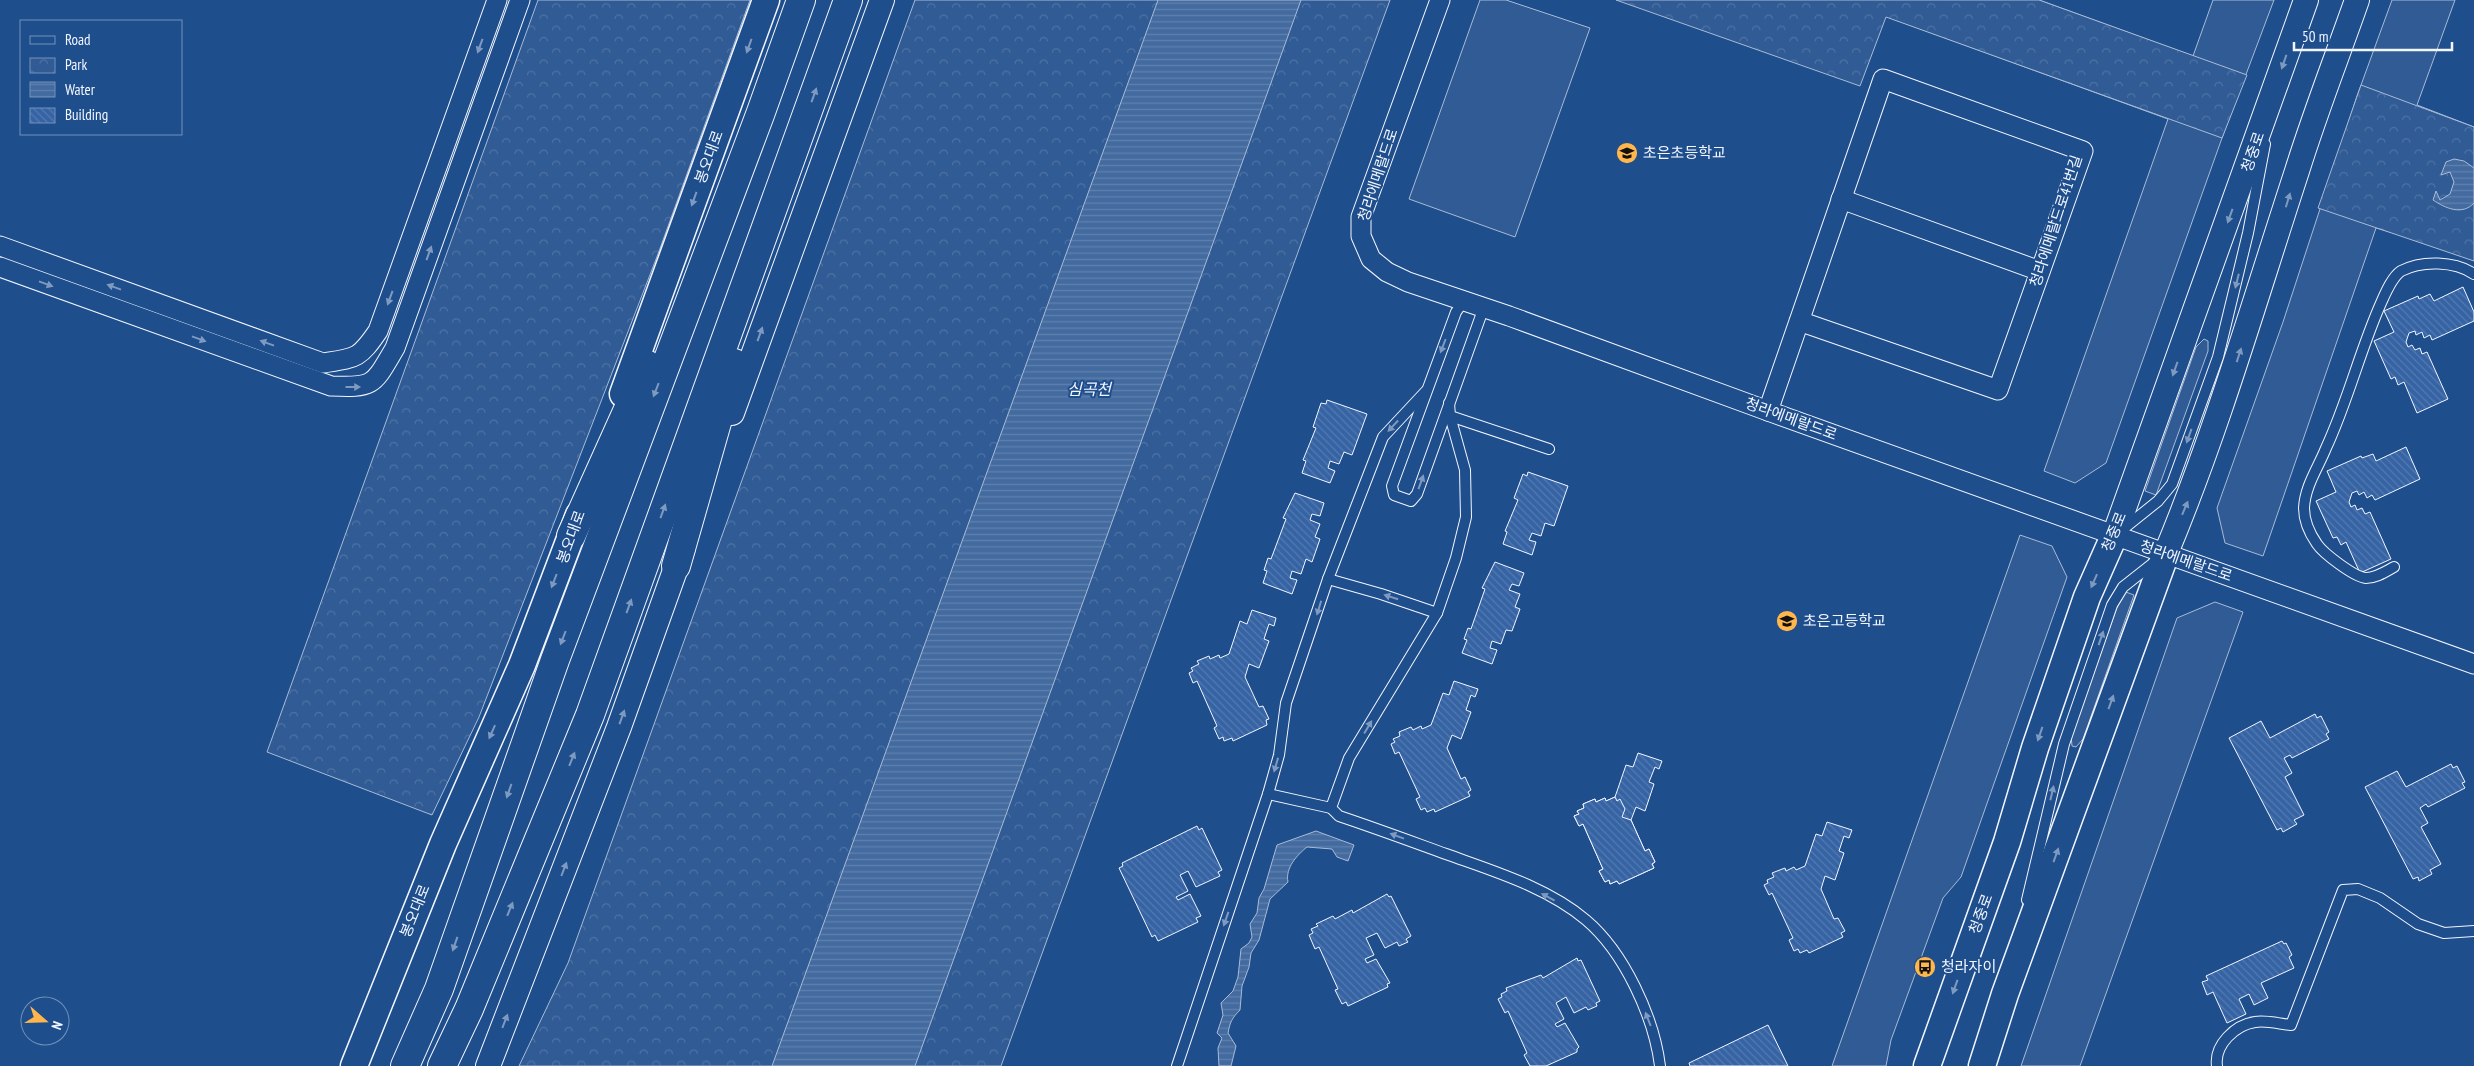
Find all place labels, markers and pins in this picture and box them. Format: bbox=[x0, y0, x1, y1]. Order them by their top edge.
school or university icon: 초은초등학교 bbox=[1615, 141, 1639, 165]
place label: 초은초등학교 bbox=[1643, 143, 1726, 162]
school or university icon: 초은고등학교 bbox=[1775, 609, 1799, 633]
place label: 초은고등학교 bbox=[1803, 611, 1886, 630]
bus stop icon: 청라자이 bbox=[1913, 955, 1937, 979]
place label: 청라자이 bbox=[1941, 957, 1996, 976]

